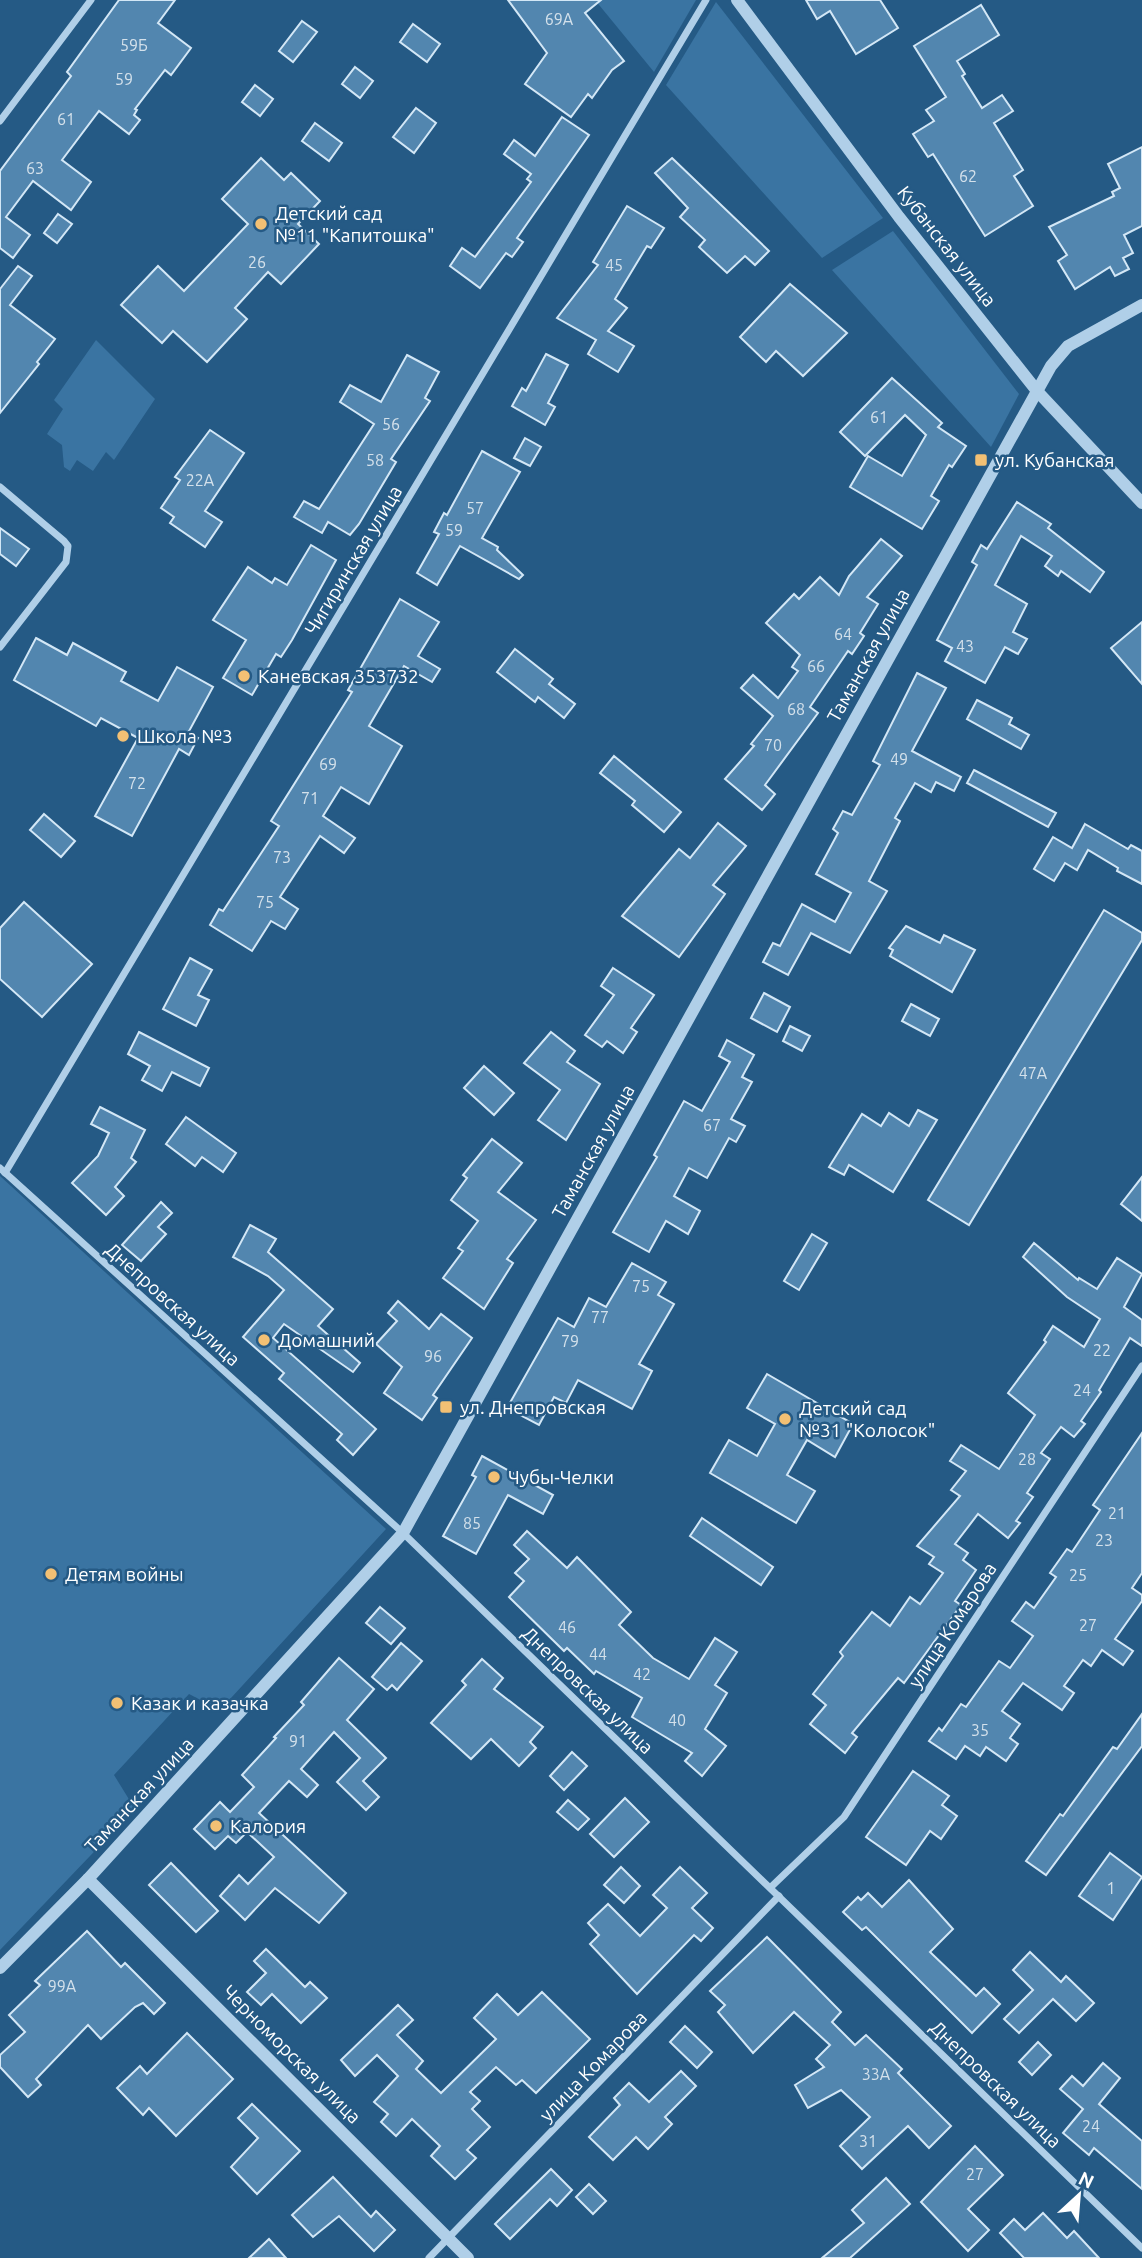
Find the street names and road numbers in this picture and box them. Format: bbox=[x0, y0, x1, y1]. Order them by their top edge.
street label: Кубанская улица bbox=[893, 181, 1001, 311]
street label: Чигиринская улица bbox=[300, 481, 406, 639]
street label: Таманская улица bbox=[822, 584, 914, 726]
street label: Таманская улица bbox=[547, 1080, 639, 1222]
street label: Днепровская улица bbox=[101, 1238, 245, 1370]
street label: улица Комарова bbox=[903, 1558, 1001, 1692]
street label: Днепровская улица bbox=[518, 1622, 658, 1758]
street label: Таманская улица bbox=[80, 1733, 198, 1857]
street label: Черноморская улица bbox=[218, 1980, 366, 2128]
street label: улица Комарова bbox=[535, 2006, 651, 2126]
street label: Днепровская улица bbox=[926, 2016, 1066, 2152]

